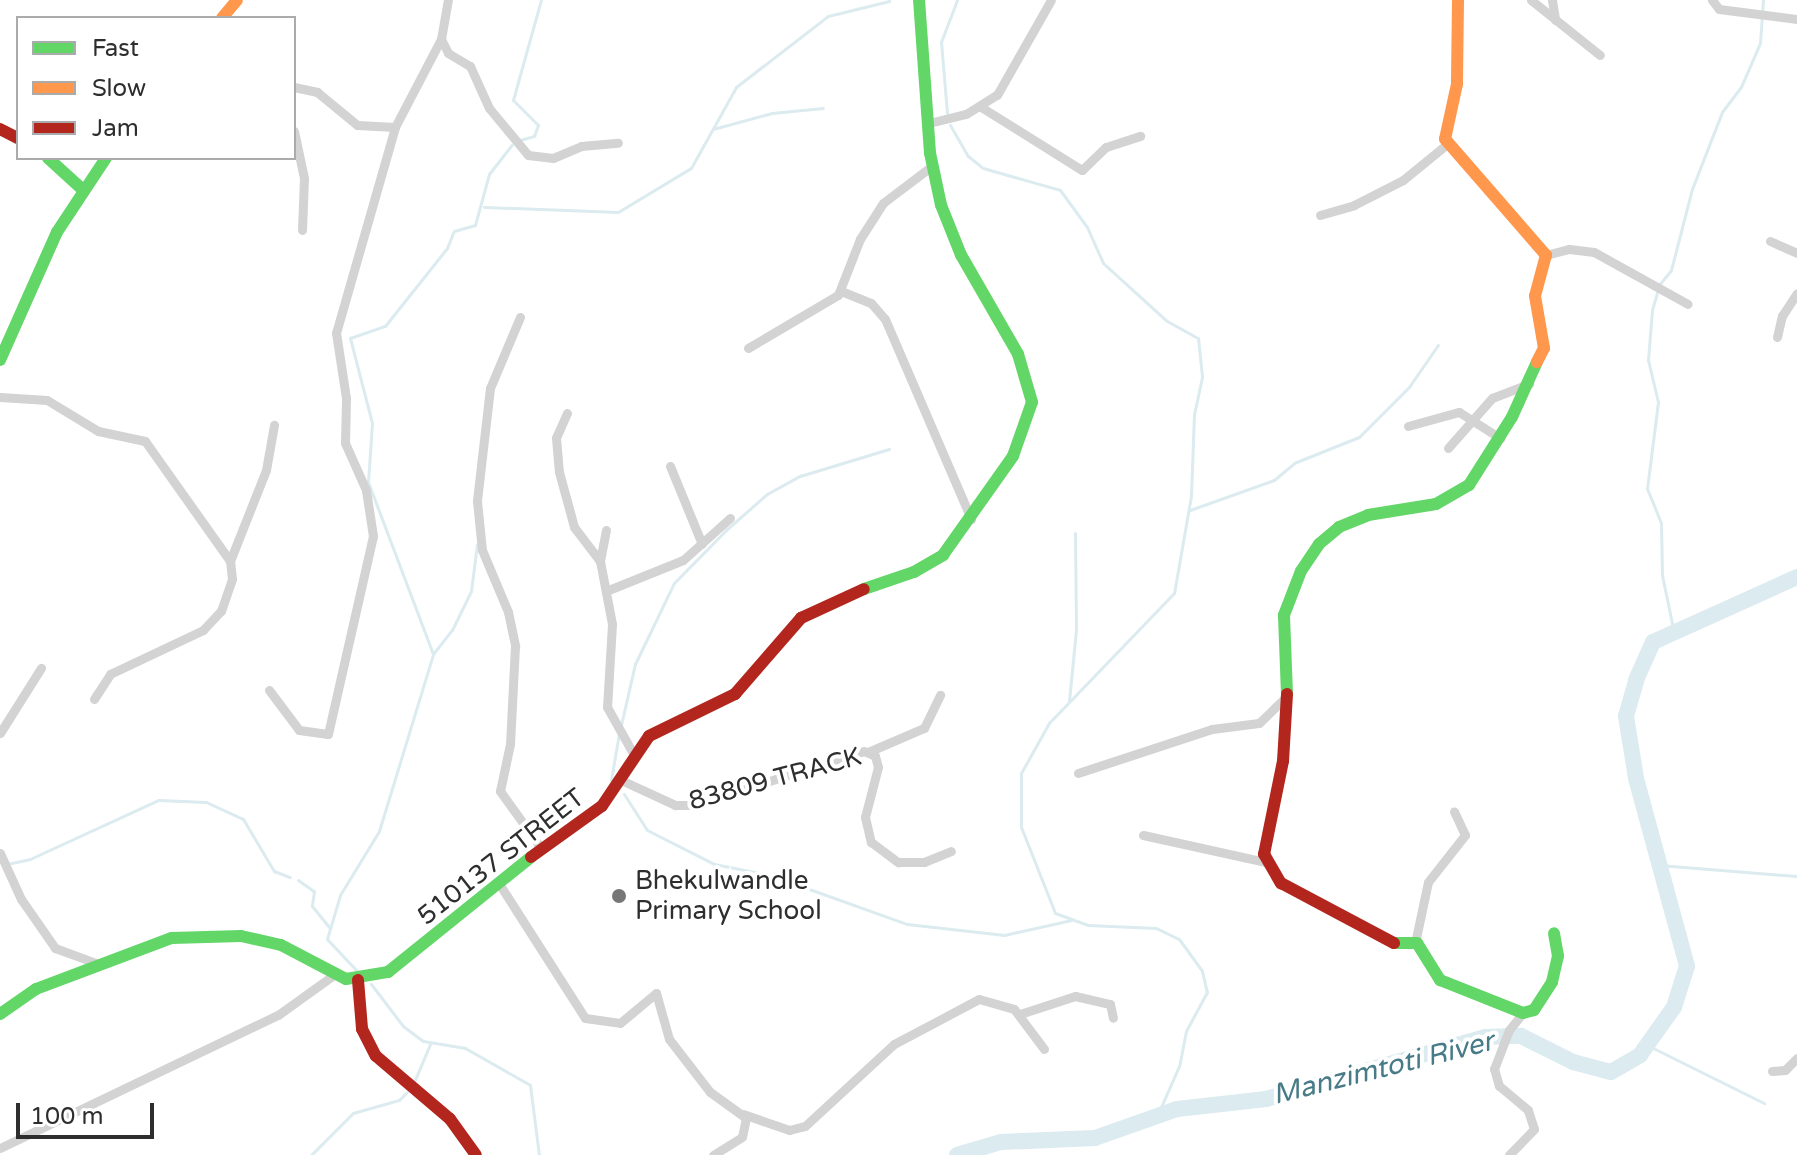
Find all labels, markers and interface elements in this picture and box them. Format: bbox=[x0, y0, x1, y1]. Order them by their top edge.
legend bbox=[16, 16, 296, 160]
text: Fast bbox=[92, 34, 139, 63]
text: Slow bbox=[92, 74, 146, 103]
text: Jam bbox=[92, 114, 139, 143]
street label: 83809 TRACK bbox=[685, 741, 865, 817]
street label: 510137 STREET bbox=[411, 782, 591, 932]
place label: Bhekulwandle Primary School bbox=[635, 865, 822, 926]
marker: Bhekulwandle Primary School bbox=[610, 887, 628, 905]
water label: Manzimtoti River bbox=[1269, 1024, 1497, 1112]
scale bar bbox=[20, 1087, 158, 1137]
text: 100 m bbox=[30, 1102, 104, 1131]

